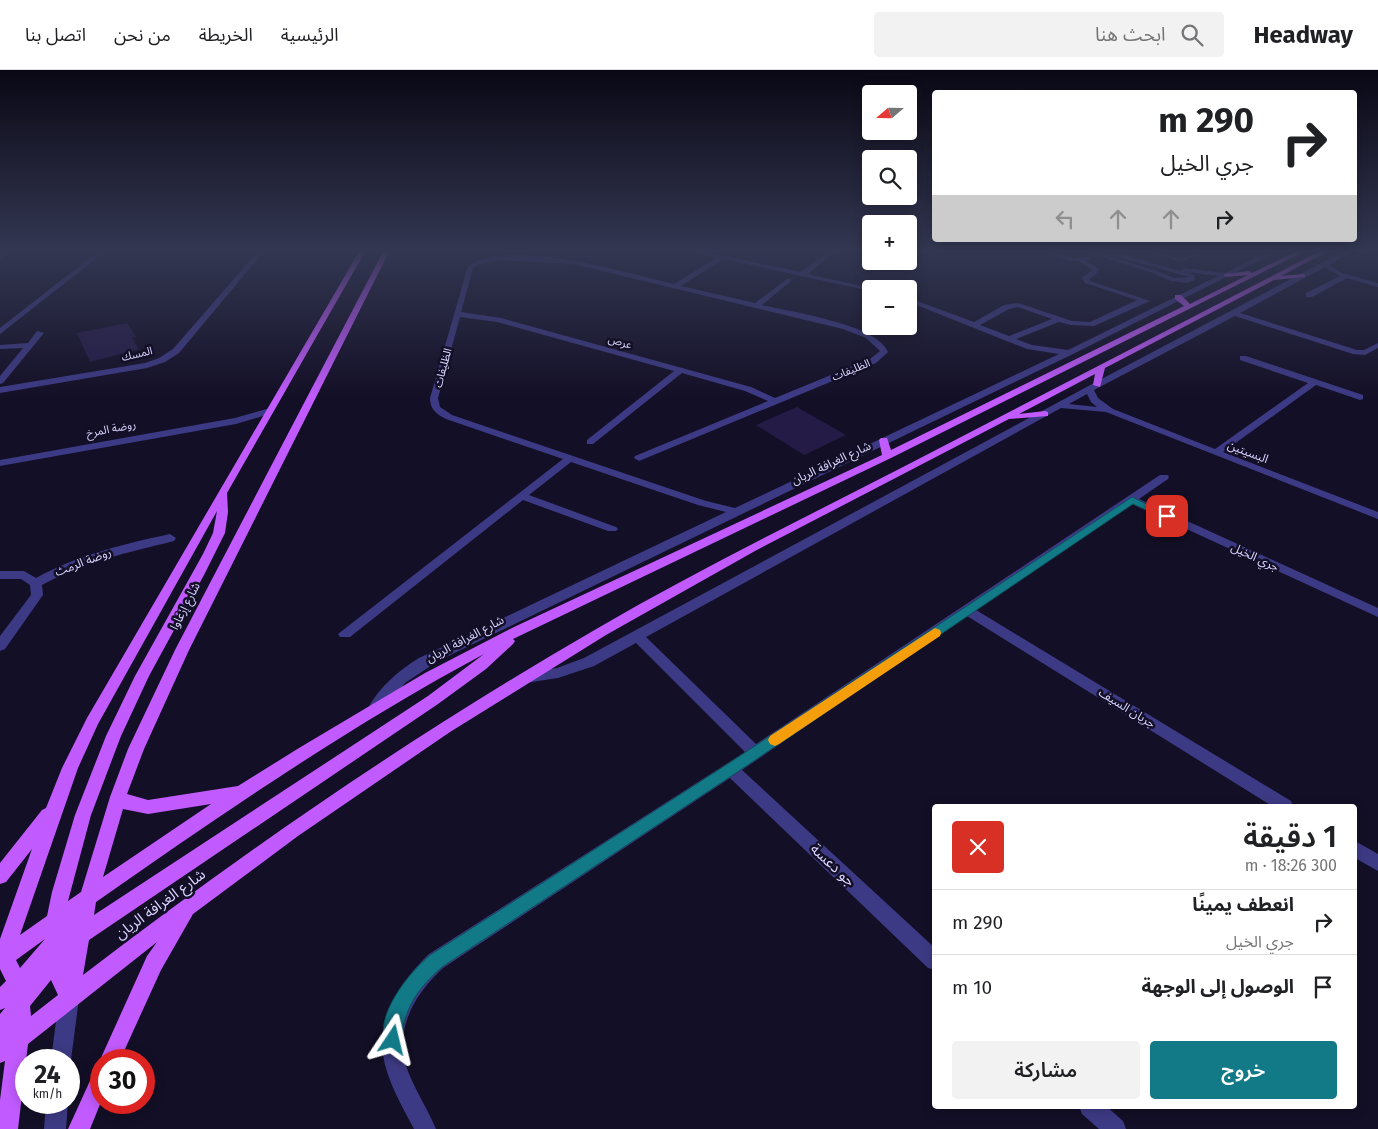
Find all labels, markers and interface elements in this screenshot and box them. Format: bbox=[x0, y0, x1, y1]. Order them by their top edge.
search box bbox=[874, 12, 1224, 57]
icon: search bbox=[1178, 21, 1206, 49]
text: Headway bbox=[1254, 21, 1353, 49]
text: ابحث هنا bbox=[1095, 23, 1166, 46]
text: اتصل بنا bbox=[25, 24, 86, 46]
text: من نحن bbox=[114, 24, 171, 46]
text: الخريطة bbox=[199, 24, 253, 46]
text: الرئيسية bbox=[281, 24, 339, 46]
north arrow bbox=[862, 85, 918, 140]
map controls bbox=[862, 85, 917, 335]
text: 290 m bbox=[1158, 99, 1254, 141]
icon: right bbox=[1272, 110, 1337, 175]
button: search bbox=[862, 150, 917, 205]
text: جري الخيل bbox=[1161, 150, 1254, 177]
icon: left bbox=[1051, 205, 1079, 233]
icon: ahead bbox=[1104, 205, 1132, 233]
icon: ahead bbox=[1157, 205, 1185, 233]
icon: right bbox=[1210, 205, 1238, 233]
button: + bbox=[862, 215, 917, 270]
button: − bbox=[862, 280, 917, 335]
street label: عرص bbox=[607, 332, 634, 352]
street label: المسك bbox=[120, 344, 154, 364]
street label: الظليفات bbox=[432, 347, 455, 389]
street label: الظليفات bbox=[830, 356, 872, 384]
street label: روضة المرخ bbox=[85, 418, 137, 441]
street label: شارع الغرافة الريان bbox=[789, 438, 874, 489]
street label: البسيتين bbox=[1226, 438, 1270, 466]
pin bbox=[1146, 495, 1188, 537]
icon: arrive bbox=[1153, 502, 1181, 530]
street label: جري الخيل bbox=[1228, 540, 1281, 577]
street label: روضة الرمث bbox=[53, 545, 113, 579]
street label: شارع إزغاوا bbox=[167, 580, 205, 633]
street label: شارع الغرافة الريان bbox=[424, 613, 507, 667]
street label: جريان السيف bbox=[1096, 685, 1158, 731]
text: 1 دقيقة bbox=[1243, 819, 1337, 855]
button: close bbox=[952, 821, 1004, 873]
street label: جو دعسة bbox=[807, 840, 859, 890]
text: 300 m · 18:26 bbox=[1245, 856, 1337, 875]
street label: شارع الغرافة الريان bbox=[111, 865, 211, 945]
text: انعطف يمينًا bbox=[1192, 893, 1294, 916]
icon: right bbox=[1309, 908, 1337, 936]
text: 290 m bbox=[952, 911, 1003, 934]
text: جري الخيل bbox=[1226, 932, 1294, 951]
icon: arrive bbox=[1309, 973, 1337, 1001]
text: الوصول إلى الوجهة bbox=[1142, 975, 1294, 998]
text: 10 m bbox=[952, 976, 992, 999]
position arrow bbox=[366, 1013, 418, 1065]
button: مشاركة bbox=[952, 1041, 1140, 1099]
button: خروج bbox=[1150, 1041, 1337, 1099]
speed limit sign: 30 bbox=[90, 1049, 155, 1114]
text: 24 bbox=[34, 1060, 61, 1090]
text: km/h bbox=[33, 1087, 62, 1101]

